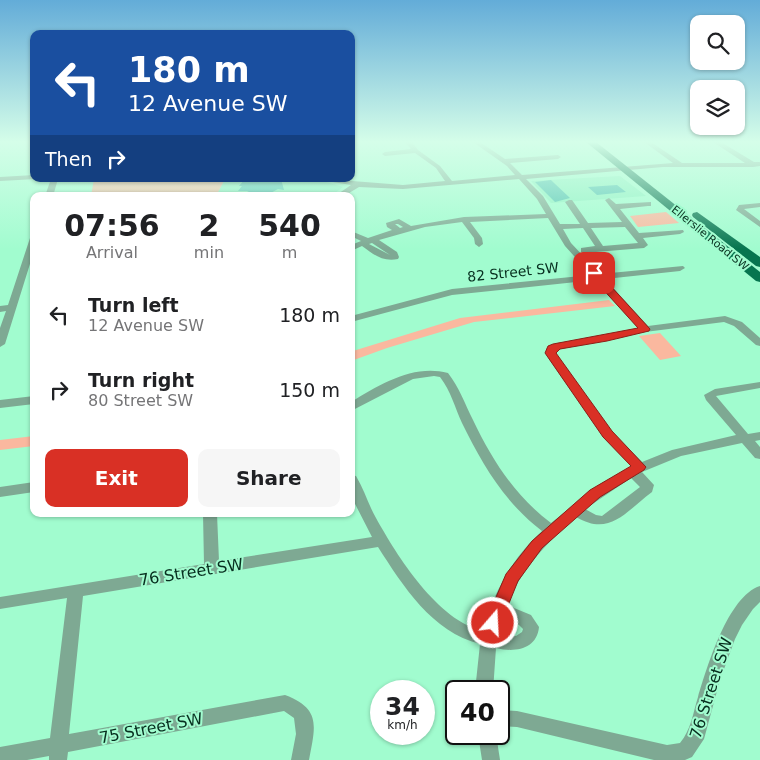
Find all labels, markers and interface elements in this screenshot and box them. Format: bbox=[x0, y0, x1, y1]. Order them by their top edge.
map controls bbox=[690, 15, 745, 135]
button: search bbox=[690, 15, 745, 70]
icon: left bbox=[45, 50, 110, 115]
text: 180 m bbox=[128, 50, 250, 90]
button: layers bbox=[690, 80, 745, 135]
text: 12 Avenue SW bbox=[128, 91, 287, 116]
icon: right bbox=[102, 145, 130, 173]
text: Then bbox=[45, 148, 92, 170]
street label: Ellerslie Road SW bbox=[669, 203, 751, 273]
text: 07:56 bbox=[64, 208, 160, 243]
text: 2 bbox=[198, 208, 219, 243]
text: 540 bbox=[258, 208, 321, 243]
text: Arrival bbox=[86, 243, 138, 262]
text: min bbox=[194, 243, 224, 262]
text: m bbox=[282, 243, 297, 262]
pin bbox=[573, 252, 615, 294]
street label: 82 Street SW bbox=[466, 259, 560, 285]
icon: arrive bbox=[580, 259, 608, 287]
text: Turn left bbox=[88, 294, 179, 316]
icon: left bbox=[45, 301, 73, 329]
text: 180 m bbox=[279, 304, 340, 326]
text: 12 Avenue SW bbox=[88, 316, 204, 335]
text: Turn right bbox=[88, 369, 194, 391]
icon: right bbox=[45, 376, 73, 404]
text: 150 m bbox=[279, 379, 340, 401]
text: 80 Street SW bbox=[88, 391, 193, 410]
button: Exit bbox=[45, 449, 188, 507]
button: Share bbox=[198, 449, 340, 507]
street label: 76 Street SW bbox=[138, 554, 245, 590]
position arrow bbox=[466, 596, 518, 648]
street label: 76 Street SW bbox=[686, 635, 736, 741]
speed limit sign: 40 bbox=[445, 680, 510, 745]
text: 34 bbox=[385, 692, 420, 721]
street label: 75 Street SW bbox=[98, 709, 205, 747]
text: km/h bbox=[387, 718, 418, 732]

